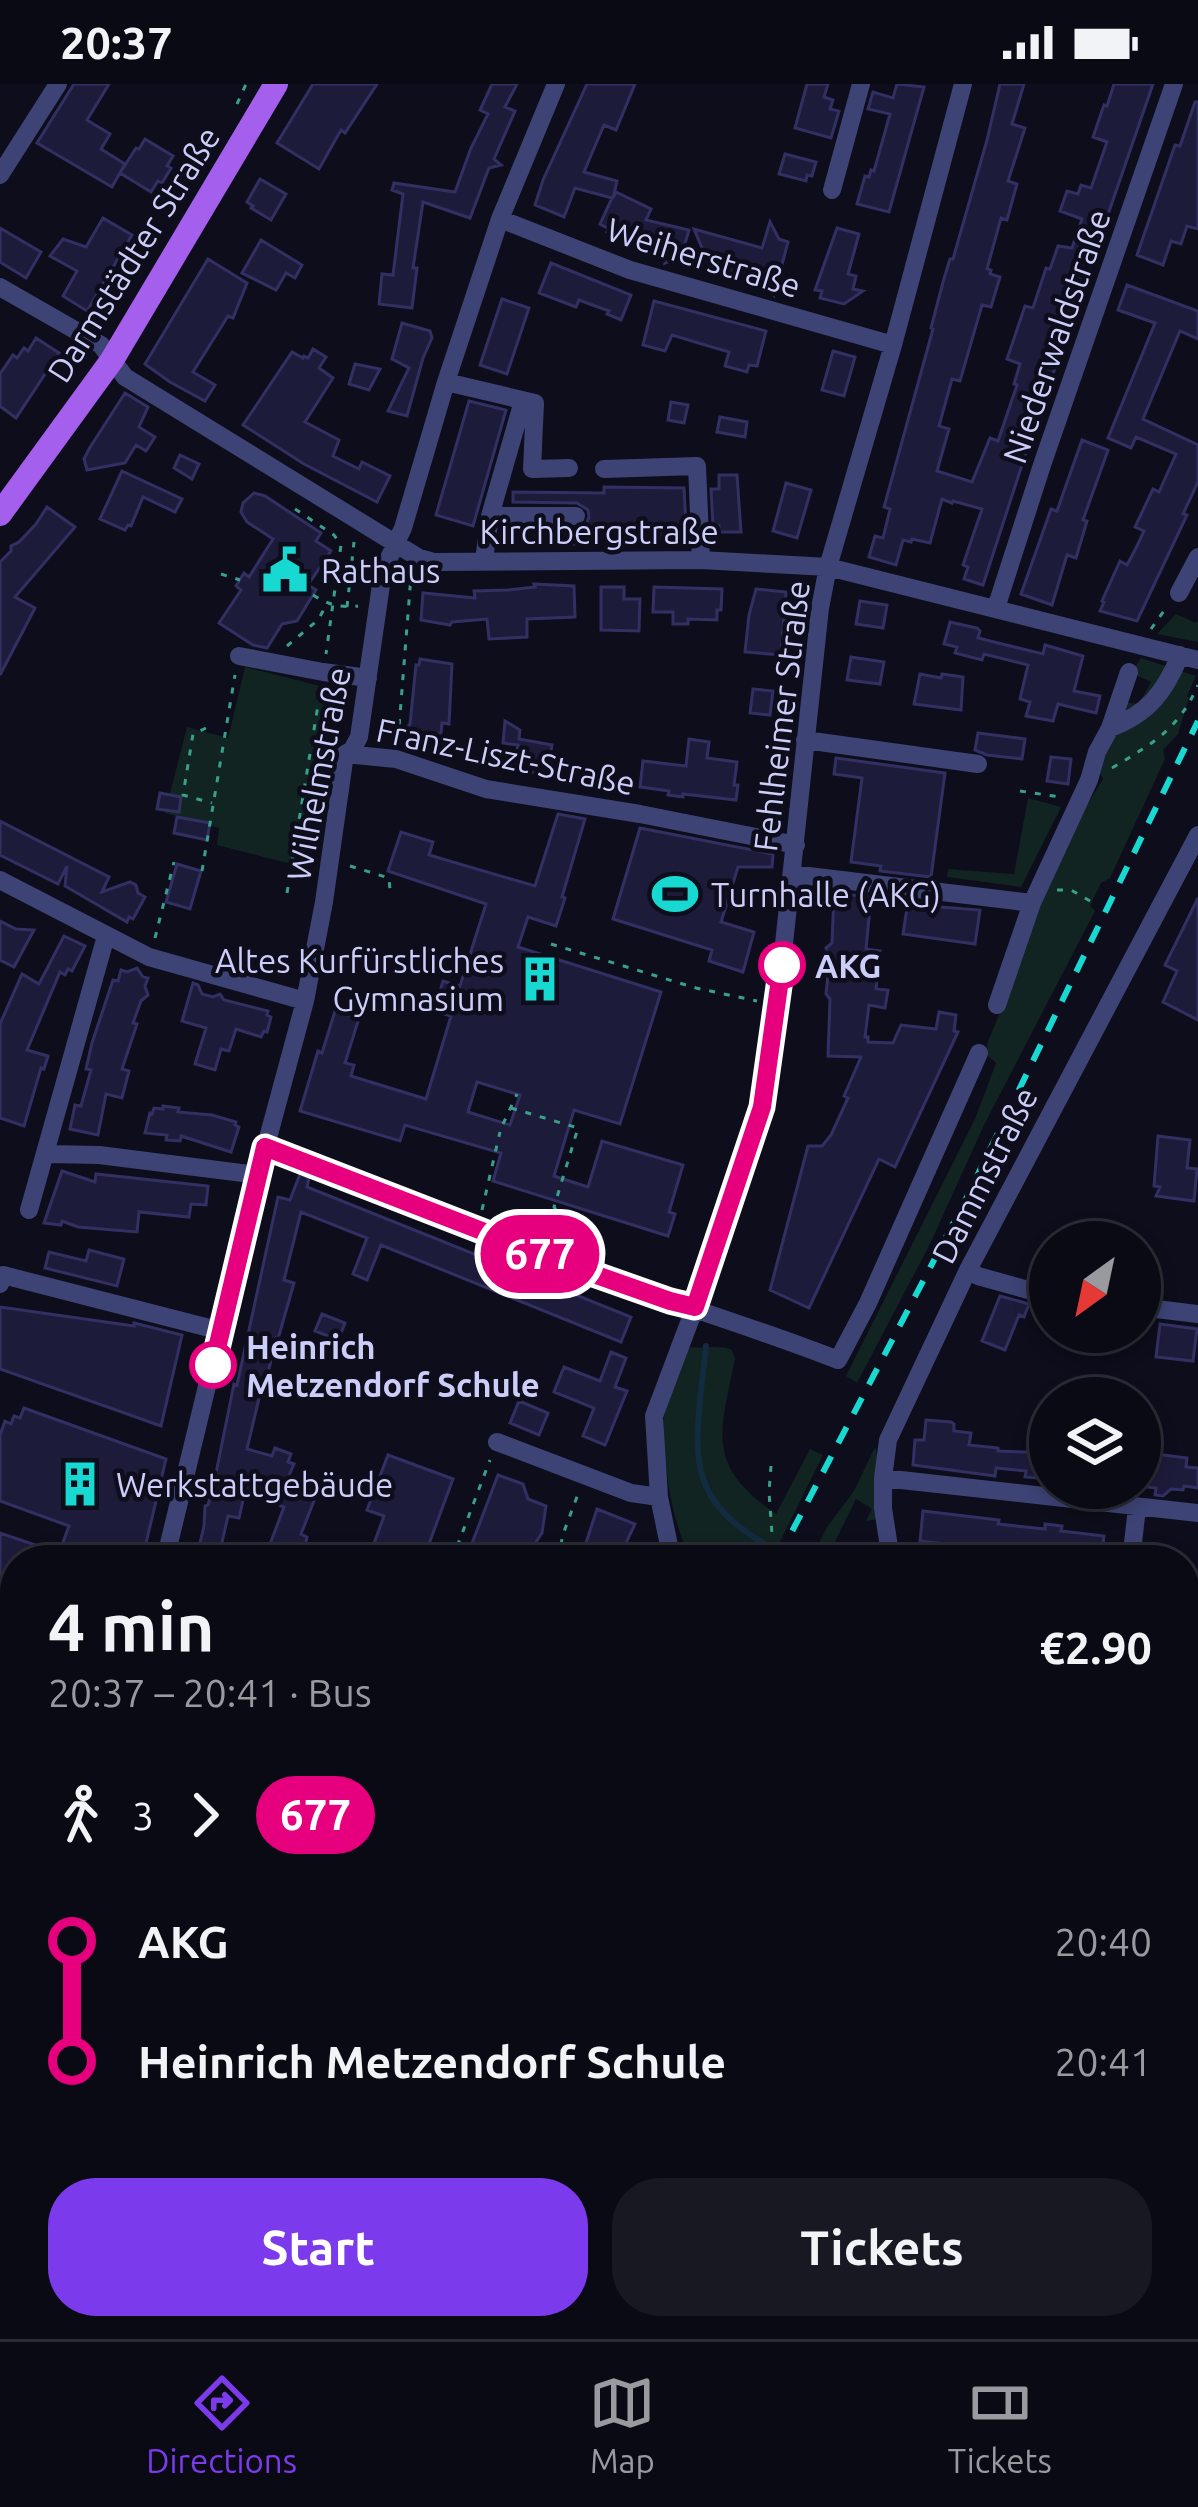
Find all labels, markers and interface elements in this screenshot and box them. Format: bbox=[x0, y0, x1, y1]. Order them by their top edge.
text: 20:37 bbox=[60, 17, 173, 68]
street label: Darmstädter Straße bbox=[39, 120, 227, 388]
street label: Niederwaldstraße bbox=[995, 204, 1117, 468]
street label: Weiherstraße bbox=[603, 210, 805, 304]
street label: Kirchbergstraße bbox=[479, 513, 719, 550]
public building icon: Rathaus bbox=[260, 545, 310, 595]
place label: Rathaus bbox=[321, 552, 440, 589]
street label: Fehlheimer Straße bbox=[746, 578, 816, 854]
street label: Wilhelmstraße bbox=[279, 664, 357, 884]
street label: Franz-Liszt-Straße bbox=[373, 711, 639, 801]
sports icon: Turnhalle (AKG) bbox=[650, 869, 700, 919]
place label: Turnhalle (AKG) bbox=[711, 876, 941, 914]
place label: Altes Kurfürstliches Gymnasium bbox=[215, 942, 504, 1017]
marker: AKG bbox=[760, 943, 804, 987]
place label: AKG bbox=[815, 947, 881, 984]
building icon: Altes Kurfürstliches Gymnasium bbox=[515, 954, 565, 1004]
street label: Dammstraße bbox=[924, 1081, 1044, 1269]
line badge: 677 bbox=[471, 1215, 609, 1293]
north arrow bbox=[1029, 1221, 1161, 1353]
map controls bbox=[1029, 1221, 1161, 1509]
text: 677 bbox=[504, 1230, 576, 1277]
place label: Heinrich Metzendorf Schule bbox=[246, 1328, 540, 1403]
marker: Heinrich Metzendorf Schule bbox=[191, 1343, 235, 1387]
button: layers bbox=[1029, 1377, 1161, 1509]
building icon: Werkstattgebäude bbox=[55, 1459, 105, 1509]
place label: Werkstattgebäude bbox=[116, 1466, 393, 1503]
text: 4 min bbox=[48, 1589, 215, 1663]
text: €2.90 bbox=[1039, 1622, 1152, 1673]
text: 20:37 – 20:41 · Bus bbox=[48, 1671, 372, 1714]
icon: walk bbox=[48, 1782, 114, 1848]
icon: forward bbox=[172, 1782, 238, 1848]
text: 677 bbox=[280, 1791, 351, 1838]
text: 3 bbox=[132, 1794, 154, 1837]
text: AKG bbox=[138, 1916, 229, 1967]
text: 20:40 bbox=[1054, 1920, 1152, 1963]
text: Heinrich Metzendorf Schule bbox=[138, 2036, 726, 2087]
text: 20:41 bbox=[1054, 2040, 1152, 2083]
button: Start bbox=[48, 2178, 588, 2316]
button: Tickets bbox=[612, 2178, 1152, 2316]
tab: Directions bbox=[146, 2370, 297, 2479]
tab: Map bbox=[589, 2370, 655, 2479]
tab: Tickets bbox=[948, 2370, 1052, 2479]

